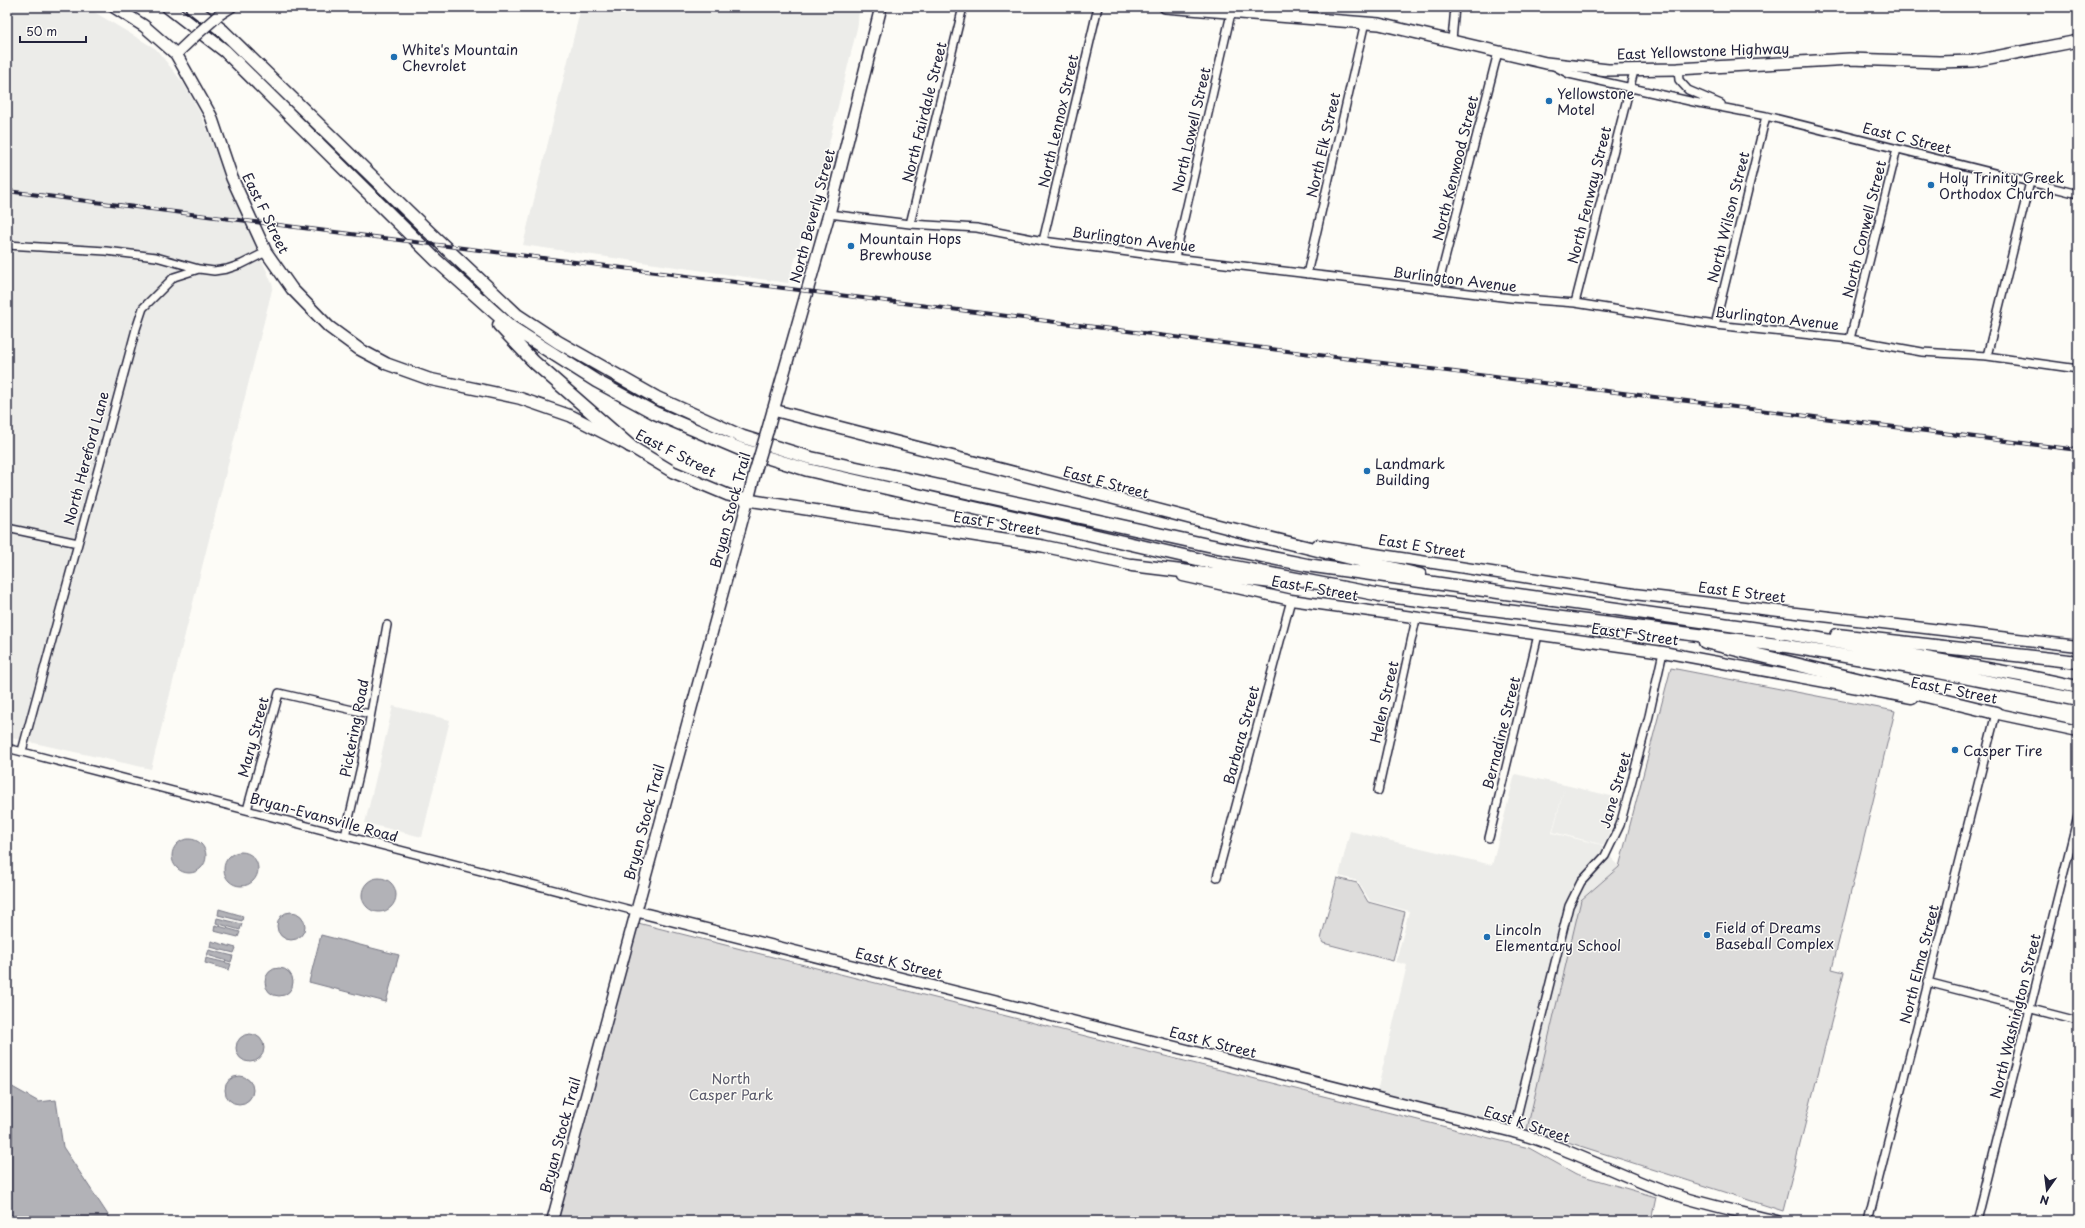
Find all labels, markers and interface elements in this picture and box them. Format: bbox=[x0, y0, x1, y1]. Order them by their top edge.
scale bar bbox=[20, 18, 86, 44]
text: 50 m bbox=[26, 22, 57, 40]
street label: East Yellowstone Highway bbox=[1616, 37, 1790, 65]
place label: White's Mountain Chevrolet bbox=[402, 39, 518, 76]
street label: North Fairdale Street bbox=[896, 39, 952, 185]
marker: White's Mountain Chevrolet bbox=[389, 52, 399, 62]
street label: North Lennox Street bbox=[1032, 52, 1084, 190]
street label: North Lowell Street bbox=[1166, 65, 1216, 195]
place label: Yellowstone Motel bbox=[1557, 83, 1634, 120]
street label: North Elk Street bbox=[1301, 90, 1345, 200]
street label: North Kenwood Street bbox=[1427, 93, 1483, 243]
marker: Yellowstone Motel bbox=[1544, 96, 1554, 106]
street label: East C Street bbox=[1861, 117, 1954, 159]
street label: North Fenway Street bbox=[1562, 124, 1616, 266]
street label: North Beverly Street bbox=[784, 146, 840, 285]
street label: North Wilson Street bbox=[1702, 149, 1754, 285]
street label: North Conwell Street bbox=[1837, 158, 1891, 300]
place label: Holy Trinity Greek Orthodox Church bbox=[1939, 167, 2065, 204]
street label: East F Street bbox=[237, 169, 295, 257]
marker: Holy Trinity Greek Orthodox Church bbox=[1926, 180, 1936, 190]
street label: Burlington Avenue bbox=[1071, 221, 1197, 257]
place label: Mountain Hops Brewhouse bbox=[859, 228, 961, 265]
marker: Mountain Hops Brewhouse bbox=[846, 241, 856, 251]
street label: Burlington Avenue bbox=[1392, 261, 1518, 297]
street label: Burlington Avenue bbox=[1714, 301, 1840, 335]
street label: North Hereford Lane bbox=[58, 389, 114, 527]
street label: East F Street bbox=[632, 424, 720, 482]
street label: Bryan Stock Trail bbox=[704, 450, 756, 570]
place label: Landmark Building bbox=[1375, 453, 1445, 490]
street label: East E Street bbox=[1061, 461, 1151, 504]
marker: Landmark Building bbox=[1362, 466, 1372, 476]
street label: East F Street bbox=[952, 506, 1042, 540]
street label: East E Street bbox=[1377, 529, 1467, 563]
street label: East F Street bbox=[1270, 570, 1360, 606]
street label: East E Street bbox=[1697, 576, 1787, 608]
street label: East F Street bbox=[1590, 617, 1680, 651]
street label: Helen Street bbox=[1364, 659, 1404, 745]
street label: East F Street bbox=[1909, 671, 1999, 709]
street label: Bernadine Street bbox=[1477, 674, 1525, 792]
street label: Pickering Road bbox=[334, 677, 374, 779]
street label: Barbara Street bbox=[1218, 683, 1264, 787]
street label: Mary Street bbox=[232, 694, 274, 779]
place label: Casper Tire bbox=[1963, 740, 2042, 761]
marker: Casper Tire bbox=[1950, 745, 1960, 755]
street label: Jane Street bbox=[1594, 749, 1636, 831]
street label: Bryan Stock Trail bbox=[618, 762, 670, 882]
street label: Bryan-Evansville Road bbox=[247, 787, 401, 847]
street label: North Elma Street bbox=[1894, 902, 1944, 1026]
place label: Field of Dreams Baseball Complex bbox=[1715, 917, 1834, 954]
place label: Lincoln Elementary School bbox=[1495, 919, 1621, 956]
marker: Field of Dreams Baseball Complex bbox=[1702, 930, 1712, 940]
street label: North Washington Street bbox=[1984, 931, 2046, 1101]
marker: Lincoln Elementary School bbox=[1482, 932, 1492, 942]
street label: East K Street bbox=[853, 942, 945, 984]
street label: East K Street bbox=[1167, 1021, 1259, 1063]
park label: North Casper Park bbox=[689, 1068, 774, 1105]
street label: Bryan Stock Trail bbox=[534, 1075, 586, 1195]
street label: East K Street bbox=[1482, 1100, 1573, 1148]
north arrow bbox=[2027, 1170, 2067, 1210]
text: N bbox=[2038, 1191, 2051, 1209]

